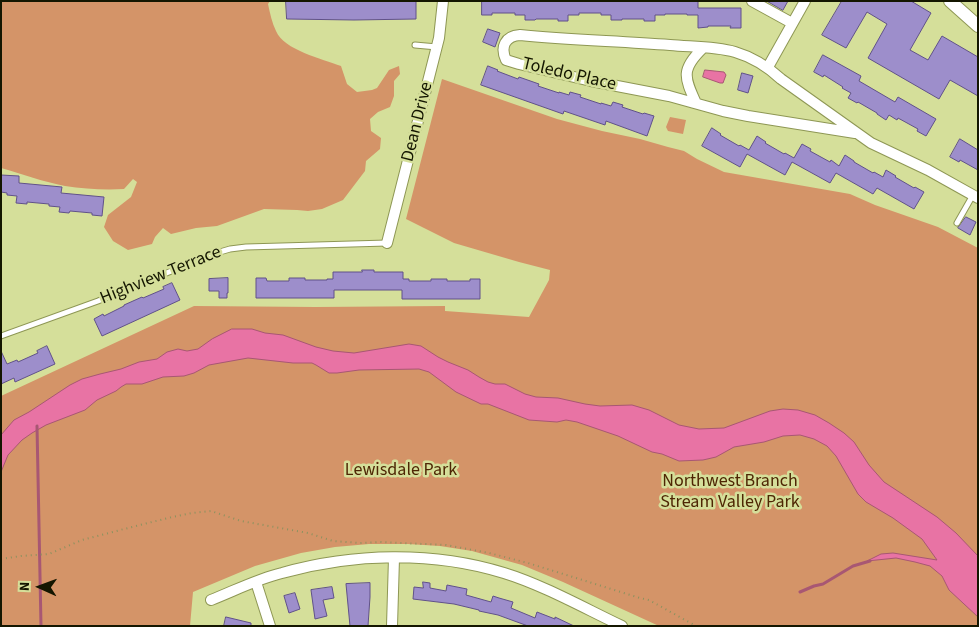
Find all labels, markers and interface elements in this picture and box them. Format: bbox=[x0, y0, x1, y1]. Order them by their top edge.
street label: Toledo Place bbox=[520, 54, 618, 96]
street label: Dean Drive bbox=[398, 80, 438, 164]
street label: Highview Terrace bbox=[97, 242, 225, 310]
park label: Lewisdale Park bbox=[345, 460, 457, 482]
park label: Northwest Branch Stream Valley Park bbox=[660, 471, 800, 514]
north arrow bbox=[15, 562, 65, 612]
text: N bbox=[15, 581, 35, 591]

